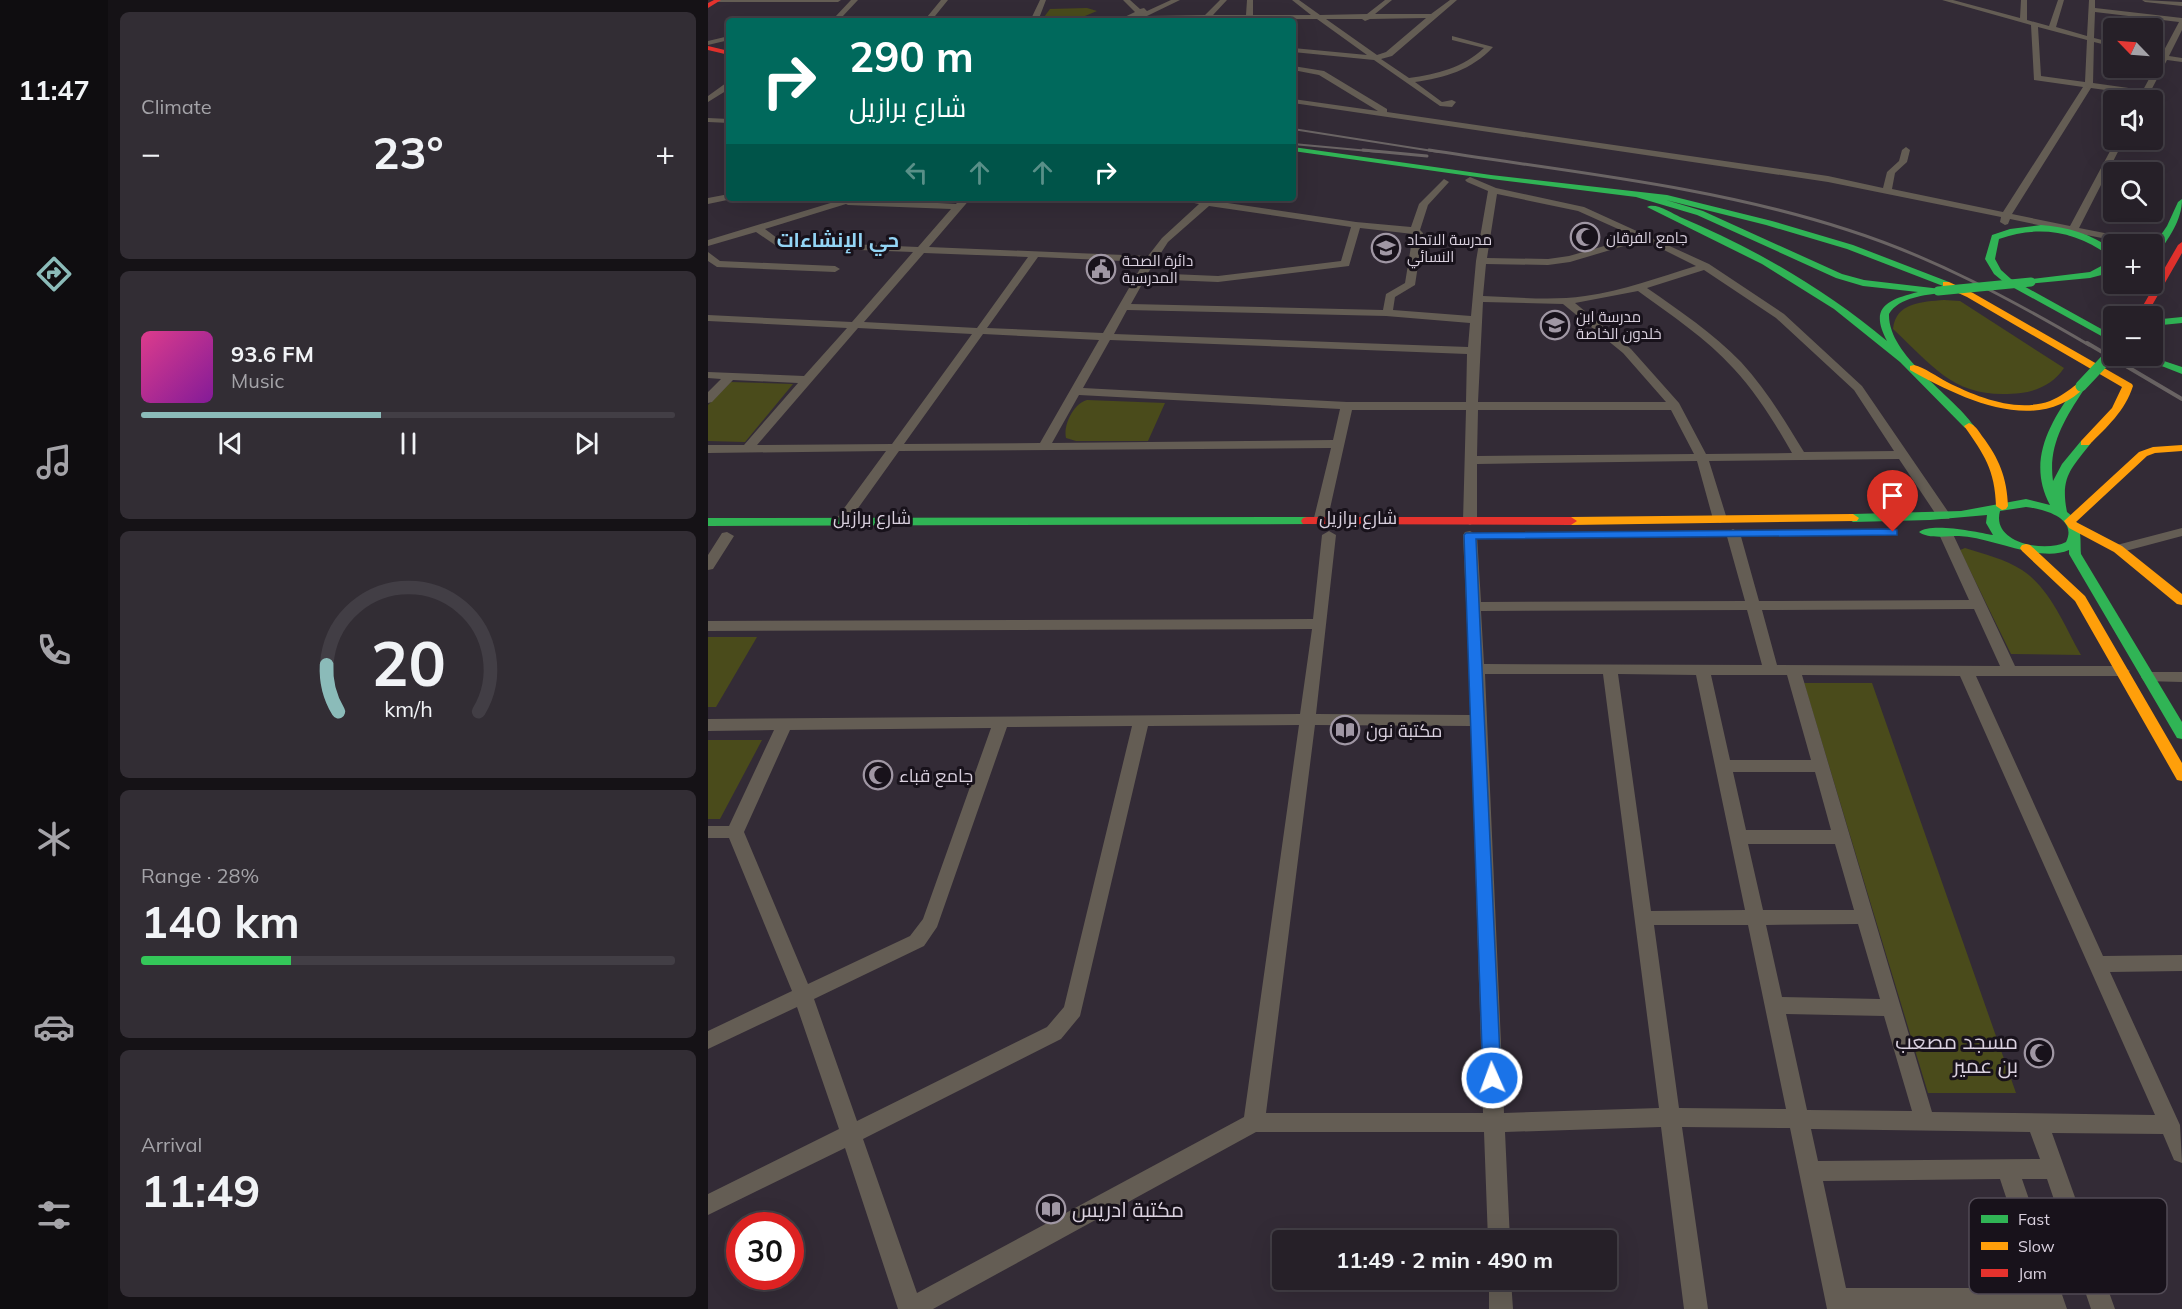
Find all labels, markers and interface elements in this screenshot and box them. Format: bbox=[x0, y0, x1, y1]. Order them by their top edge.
north arrow bbox=[2103, 18, 2163, 78]
map controls bbox=[2103, 18, 2163, 366]
text: 290 m bbox=[849, 30, 974, 83]
icon: right bbox=[750, 42, 828, 120]
text: 11:47 bbox=[18, 73, 90, 107]
text: شارع برازيل bbox=[849, 90, 966, 124]
button: sound bbox=[2103, 90, 2163, 150]
text: Climate bbox=[141, 94, 212, 119]
text: 23° bbox=[372, 124, 444, 180]
text: − bbox=[141, 132, 161, 173]
text: + bbox=[655, 132, 675, 173]
icon: left bbox=[900, 156, 933, 189]
icon: ahead bbox=[963, 156, 996, 189]
icon: ahead bbox=[1026, 156, 1059, 189]
icon: right bbox=[1089, 156, 1122, 189]
button: search bbox=[2103, 162, 2163, 222]
mosque icon: جامع الفرقان bbox=[1569, 221, 1601, 253]
district label: حي الإنشاءات bbox=[777, 227, 899, 256]
place label: جامع الفرقان bbox=[1606, 228, 1688, 249]
place label: مدرسة الاتحاد النسائي bbox=[1407, 230, 1492, 269]
school or university icon: مدرسة الاتحاد النسائي bbox=[1370, 232, 1402, 264]
button: + bbox=[2103, 234, 2163, 294]
place label: دائرة الصحة المدرسية bbox=[1122, 251, 1193, 287]
icon: directions bbox=[33, 253, 75, 295]
public building icon: دائرة الصحة المدرسية bbox=[1085, 253, 1117, 285]
button: − bbox=[2103, 306, 2163, 366]
place label: مدرسة ابن خلدون الخاصة bbox=[1576, 307, 1662, 344]
school or university icon: مدرسة ابن خلدون الخاصة bbox=[1539, 309, 1571, 341]
text: 93.6 FM bbox=[231, 340, 314, 368]
text: Music bbox=[231, 368, 284, 393]
icon: previous bbox=[214, 427, 247, 460]
icon: pause bbox=[392, 427, 425, 460]
icon: next bbox=[570, 427, 603, 460]
icon: music bbox=[33, 441, 75, 483]
pin bbox=[1867, 470, 1918, 532]
icon: arrive bbox=[1876, 479, 1909, 512]
street label: شارع برازيل bbox=[833, 506, 911, 530]
street label: شارع برازيل bbox=[1319, 506, 1397, 530]
text: 20 bbox=[371, 623, 445, 702]
icon: phone bbox=[33, 629, 75, 671]
text: km/h bbox=[384, 695, 432, 722]
library icon: مكتبة نون bbox=[1329, 714, 1361, 746]
place label: مكتبة نون bbox=[1366, 719, 1442, 742]
mosque icon: جامع قباء bbox=[862, 759, 894, 791]
place label: جامع قباء bbox=[899, 764, 973, 788]
icon: climate bbox=[33, 818, 75, 860]
text: Range · 28% bbox=[141, 863, 259, 888]
text: 140 km bbox=[141, 893, 300, 949]
icon: car bbox=[33, 1006, 75, 1048]
place label: مسجد مصعب بن عمير bbox=[1895, 1028, 2018, 1079]
mosque icon: مسجد مصعب بن عمير bbox=[2023, 1037, 2055, 1069]
position arrow bbox=[1460, 1046, 1524, 1110]
text: Arrival bbox=[141, 1132, 202, 1157]
text: 11:49 bbox=[141, 1162, 260, 1218]
library icon: مكتبة ادريس bbox=[1035, 1193, 1067, 1225]
icon: filters bbox=[33, 1194, 75, 1236]
place label: مكتبة ادريس bbox=[1072, 1196, 1184, 1223]
legend bbox=[1969, 1198, 2167, 1294]
text: Fast bbox=[2018, 1209, 2050, 1229]
speed limit sign: 30 bbox=[726, 1212, 804, 1290]
text: Slow bbox=[2018, 1236, 2055, 1256]
text: 11:49 · 2 min · 490 m bbox=[1336, 1246, 1553, 1274]
text: Jam bbox=[2018, 1263, 2047, 1283]

